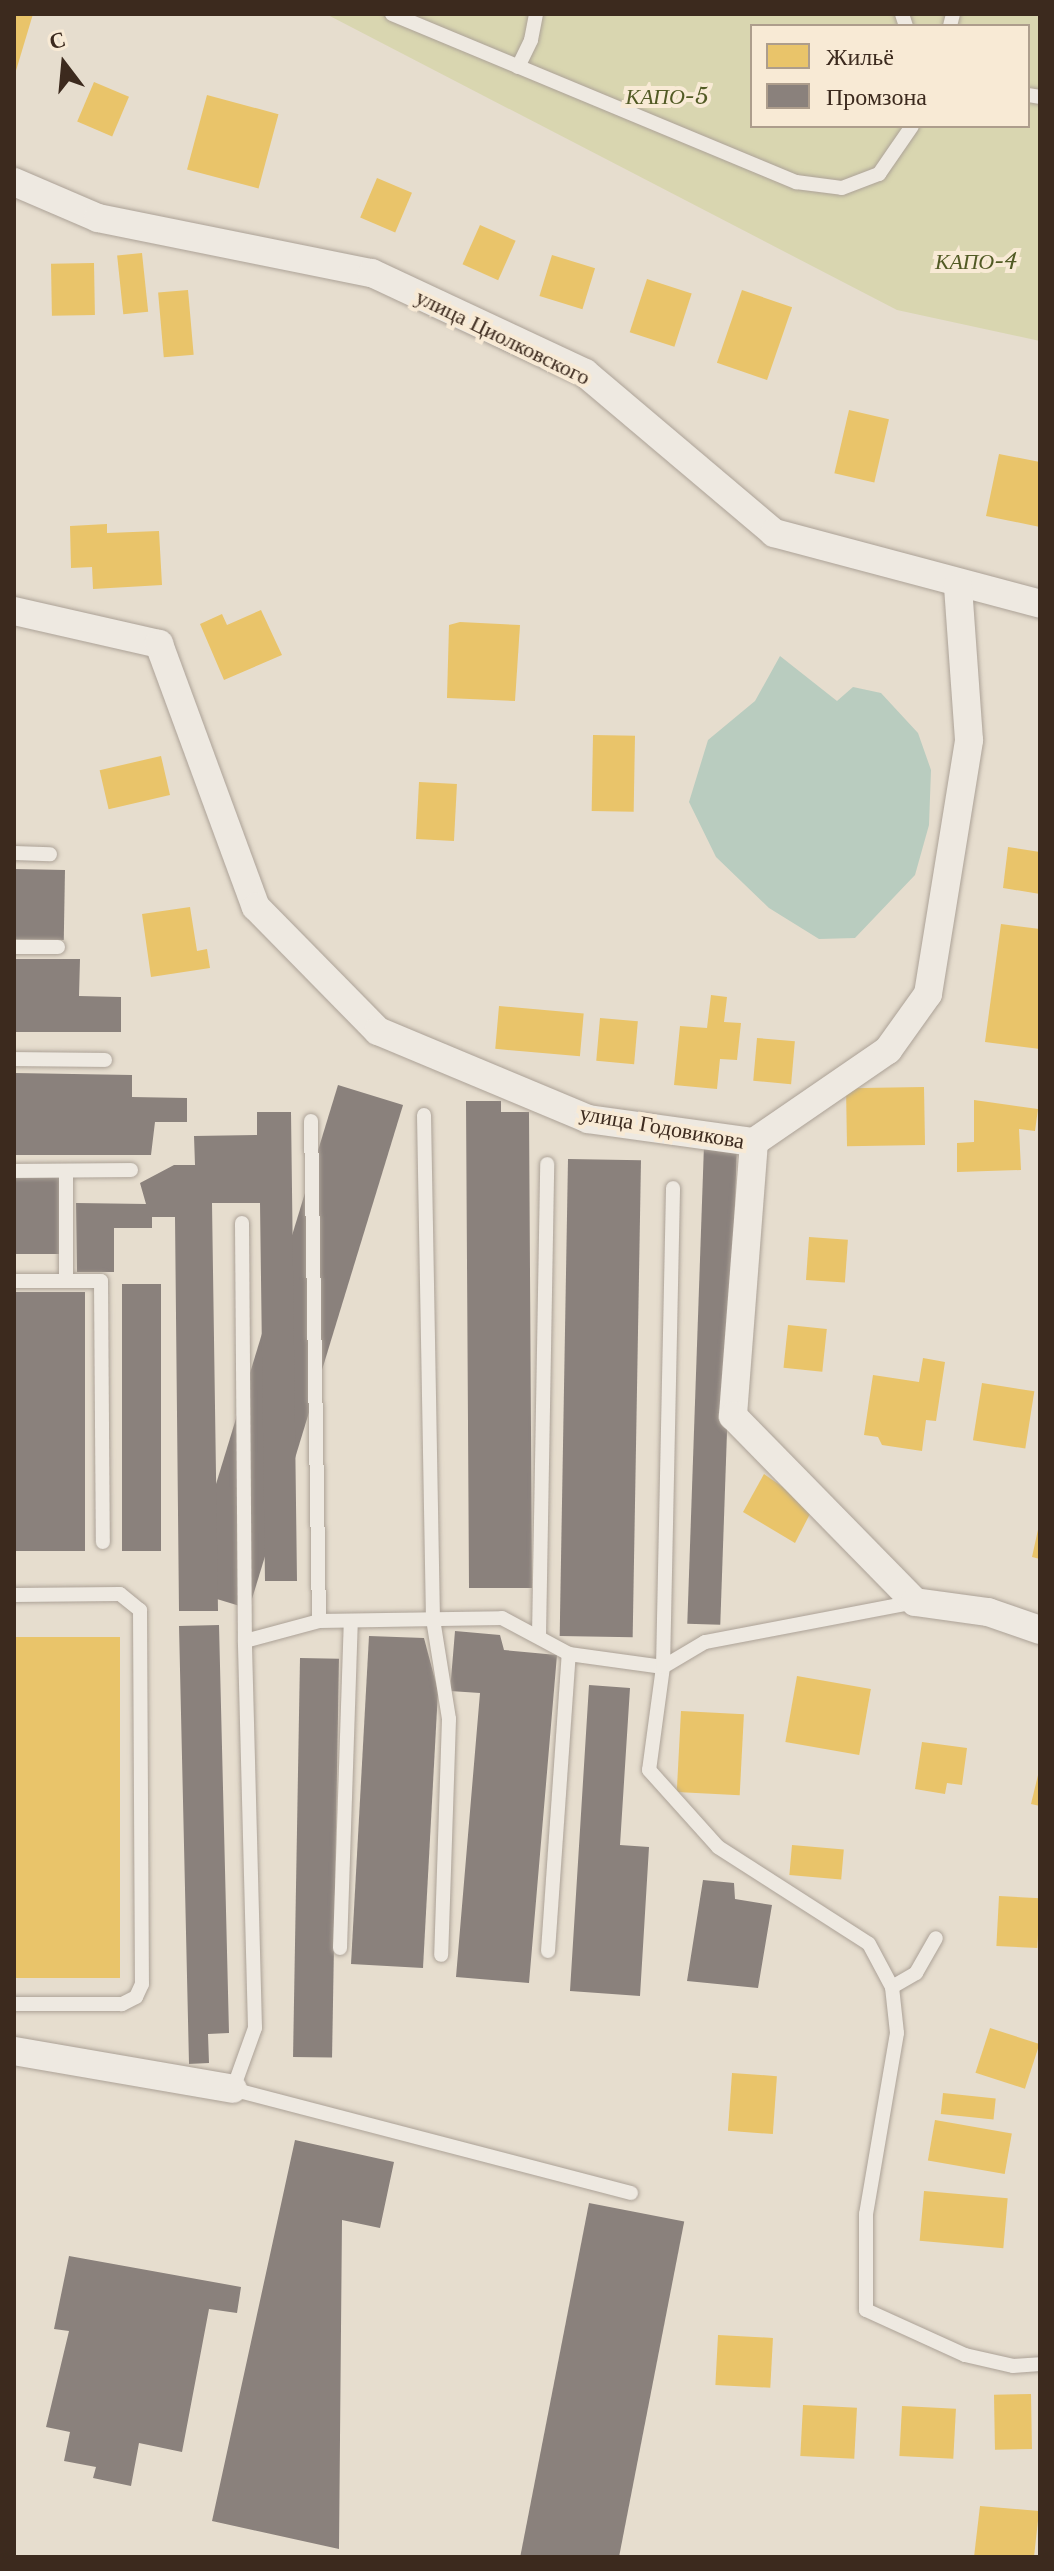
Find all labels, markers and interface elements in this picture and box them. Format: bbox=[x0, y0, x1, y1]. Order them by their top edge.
north arrow bbox=[24, 24, 104, 104]
legend bbox=[750, 24, 1030, 128]
text: С bbox=[46, 25, 69, 56]
text: Жильё bbox=[826, 42, 894, 71]
text: Промзона bbox=[826, 82, 927, 111]
park label: КАПО-5 bbox=[626, 84, 708, 110]
park label: КАПО-4 bbox=[935, 249, 1017, 275]
street label: улица Циолковского bbox=[412, 283, 594, 391]
street label: улица Годовикова bbox=[578, 1100, 746, 1154]

